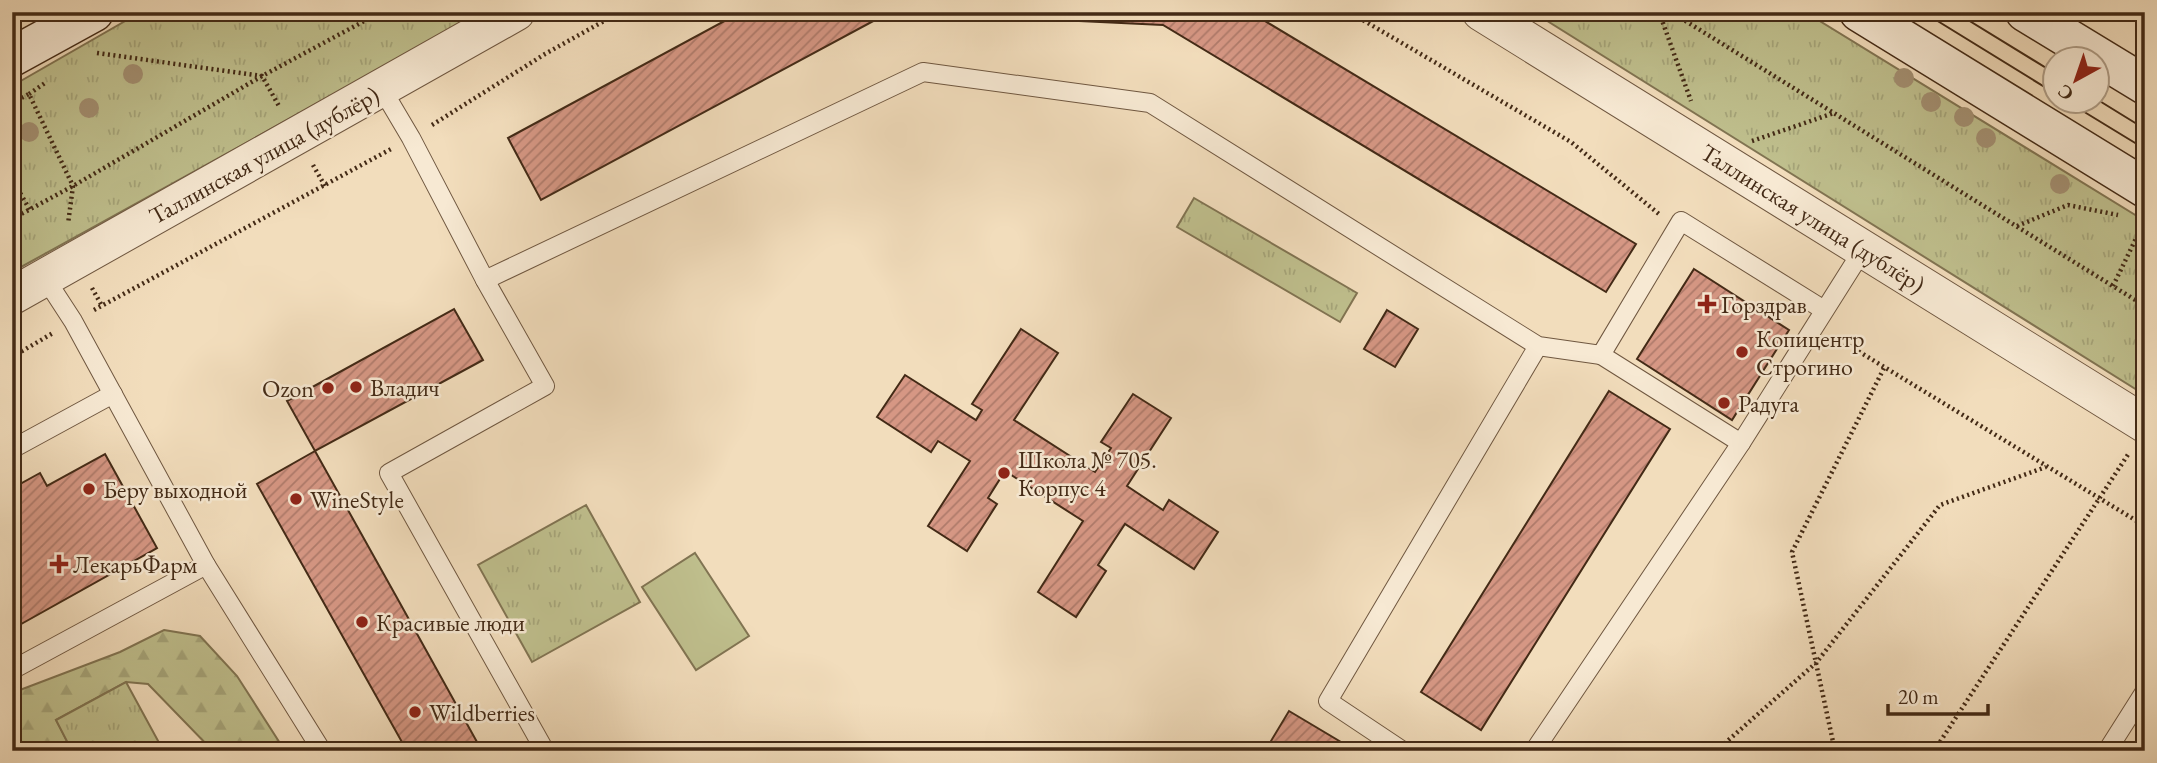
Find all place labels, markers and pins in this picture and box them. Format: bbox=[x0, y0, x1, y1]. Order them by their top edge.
place label: Горздрав bbox=[1721, 289, 1807, 320]
marker: Горздрав bbox=[1699, 296, 1715, 312]
place label: Копицентр Строгино bbox=[1756, 323, 1865, 382]
marker: Копицентр Строгино bbox=[1734, 344, 1750, 360]
place label: Владич bbox=[370, 372, 440, 403]
place label: Ozon bbox=[262, 373, 314, 404]
marker: Владич bbox=[348, 379, 364, 395]
marker: Ozon bbox=[320, 380, 336, 396]
place label: Радуга bbox=[1738, 388, 1800, 419]
marker: Радуга bbox=[1716, 395, 1732, 411]
place label: Школа № 705. Корпус 4 bbox=[1018, 444, 1157, 503]
marker: Школа № 705. Корпус 4 bbox=[996, 465, 1012, 481]
place label: Беру выходной bbox=[103, 474, 248, 505]
marker: Беру выходной bbox=[81, 481, 97, 497]
place label: WineStyle bbox=[310, 484, 404, 515]
marker: WineStyle bbox=[288, 491, 304, 507]
place label: ЛекарьФарм bbox=[73, 549, 197, 580]
marker: ЛекарьФарм bbox=[51, 556, 67, 572]
place label: Красивые люди bbox=[376, 607, 525, 638]
marker: Красивые люди bbox=[354, 614, 370, 630]
place label: Wildberries bbox=[429, 697, 535, 728]
marker: Wildberries bbox=[407, 704, 423, 720]

